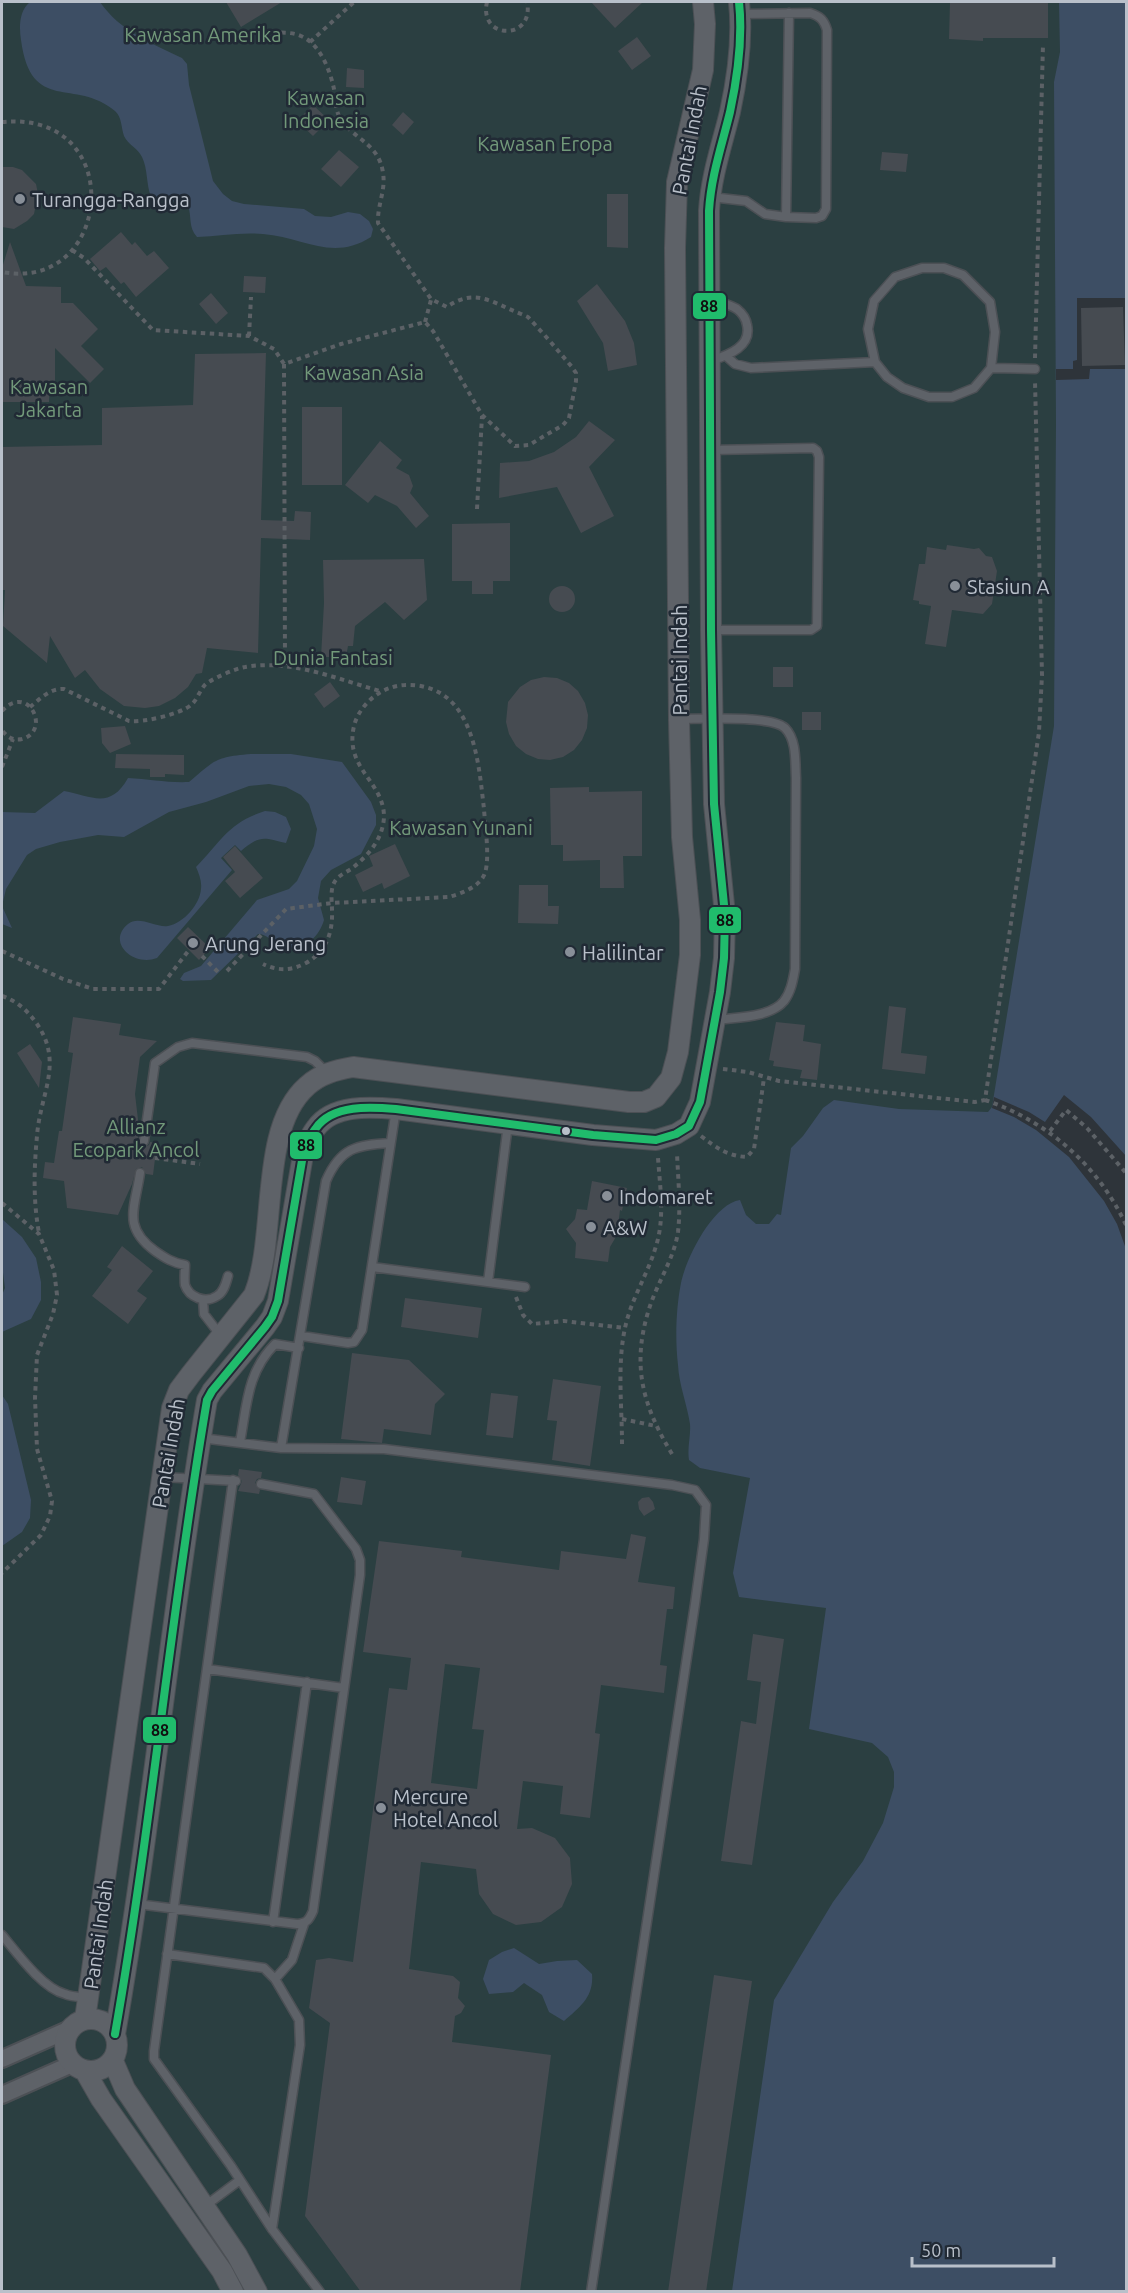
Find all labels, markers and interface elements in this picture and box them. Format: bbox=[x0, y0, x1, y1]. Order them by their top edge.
park label: Kawasan Amerika bbox=[124, 23, 282, 46]
street label: Pantai Indah bbox=[667, 83, 711, 197]
park label: Kawasan Indonesia bbox=[283, 86, 369, 132]
park label: Kawasan Eropa bbox=[477, 132, 613, 155]
place label: Turangga-Rangga bbox=[32, 188, 190, 211]
marker: Turangga-Rangga bbox=[13, 192, 27, 206]
line badge: 88 bbox=[692, 292, 727, 320]
text: 88 bbox=[700, 297, 718, 315]
park label: Kawasan Asia bbox=[304, 361, 424, 384]
park label: Kawasan Jakarta bbox=[10, 375, 88, 421]
place label: Stasiun A bbox=[967, 575, 1050, 598]
marker: Stasiun A bbox=[948, 579, 962, 593]
street label: Pantai Indah bbox=[668, 605, 691, 715]
park label: Dunia Fantasi bbox=[273, 646, 393, 669]
park label: Kawasan Yunani bbox=[389, 816, 533, 839]
line badge: 88 bbox=[708, 906, 742, 934]
text: 88 bbox=[716, 911, 734, 929]
place label: Arung Jerang bbox=[205, 932, 326, 955]
marker: Arung Jerang bbox=[186, 936, 200, 950]
place label: Halilintar bbox=[582, 941, 664, 964]
marker: Halilintar bbox=[563, 945, 577, 959]
park label: Allianz Ecopark Ancol bbox=[73, 1115, 199, 1161]
unlabelled marker bbox=[560, 1125, 572, 1137]
line badge: 88 bbox=[289, 1131, 323, 1160]
text: 88 bbox=[297, 1136, 315, 1154]
place label: Indomaret bbox=[619, 1185, 713, 1208]
marker: Indomaret bbox=[600, 1189, 614, 1203]
place label: A&W bbox=[603, 1216, 648, 1239]
marker: A&W bbox=[584, 1220, 598, 1234]
street label: Pantai Indah bbox=[147, 1396, 189, 1510]
line badge: 88 bbox=[142, 1716, 177, 1744]
text: 88 bbox=[151, 1721, 169, 1739]
place label: Mercure Hotel Ancol bbox=[393, 1785, 498, 1831]
marker: Mercure Hotel Ancol bbox=[374, 1801, 388, 1815]
street label: Pantai Indah bbox=[79, 1877, 117, 1991]
scale bar bbox=[912, 2230, 1054, 2268]
text: 50 m bbox=[921, 2240, 961, 2260]

